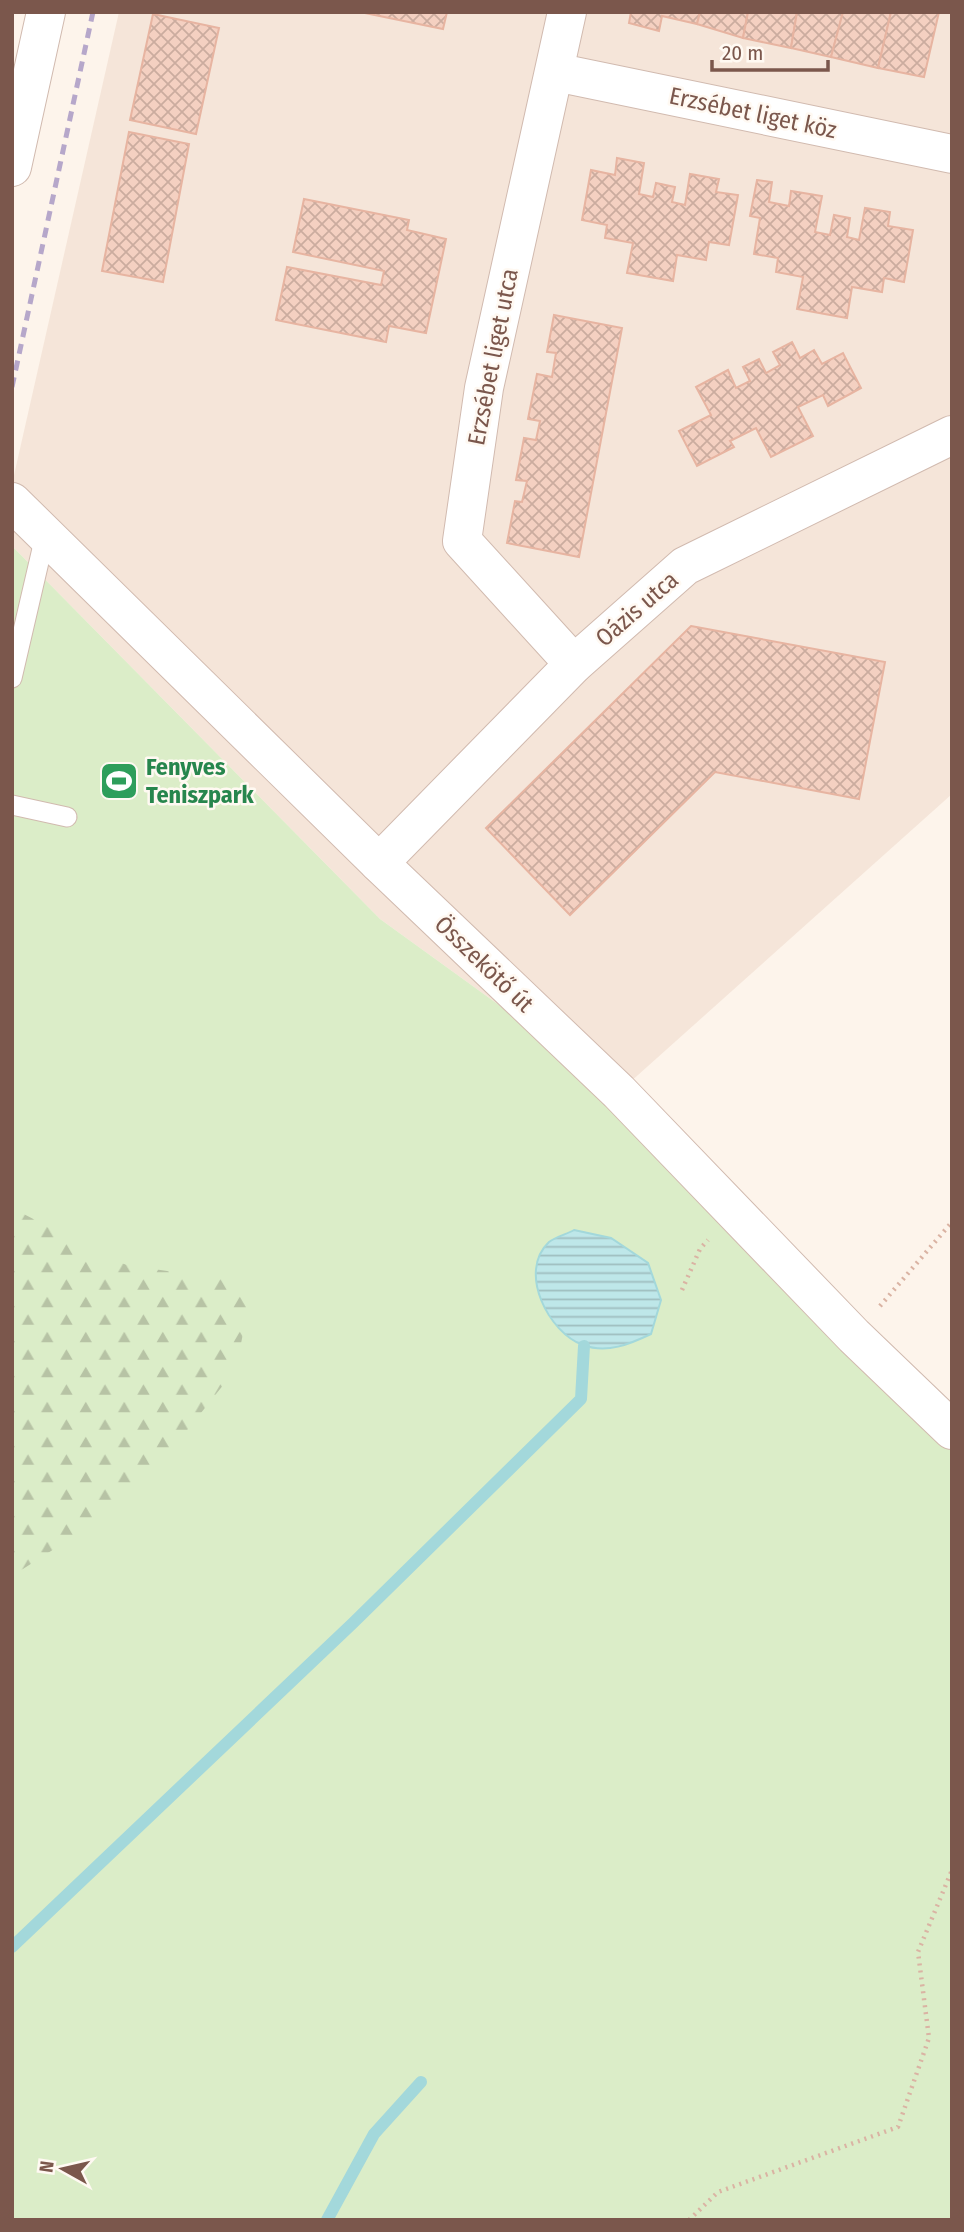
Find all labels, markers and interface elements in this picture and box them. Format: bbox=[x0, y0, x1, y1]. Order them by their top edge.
scale bar bbox=[712, 28, 828, 72]
text: 20 m bbox=[722, 40, 763, 66]
street label: Erzsébet liget köz bbox=[667, 82, 839, 144]
street label: Erzsébet liget utca bbox=[462, 266, 524, 448]
street label: Oázis utca bbox=[590, 566, 684, 652]
place label: Fenyves Teniszpark bbox=[146, 753, 254, 809]
sports icon: Fenyves Teniszpark bbox=[98, 760, 140, 802]
street label: Összekötő út bbox=[429, 910, 539, 1018]
north arrow bbox=[28, 2134, 98, 2204]
text: N bbox=[34, 2159, 59, 2174]

